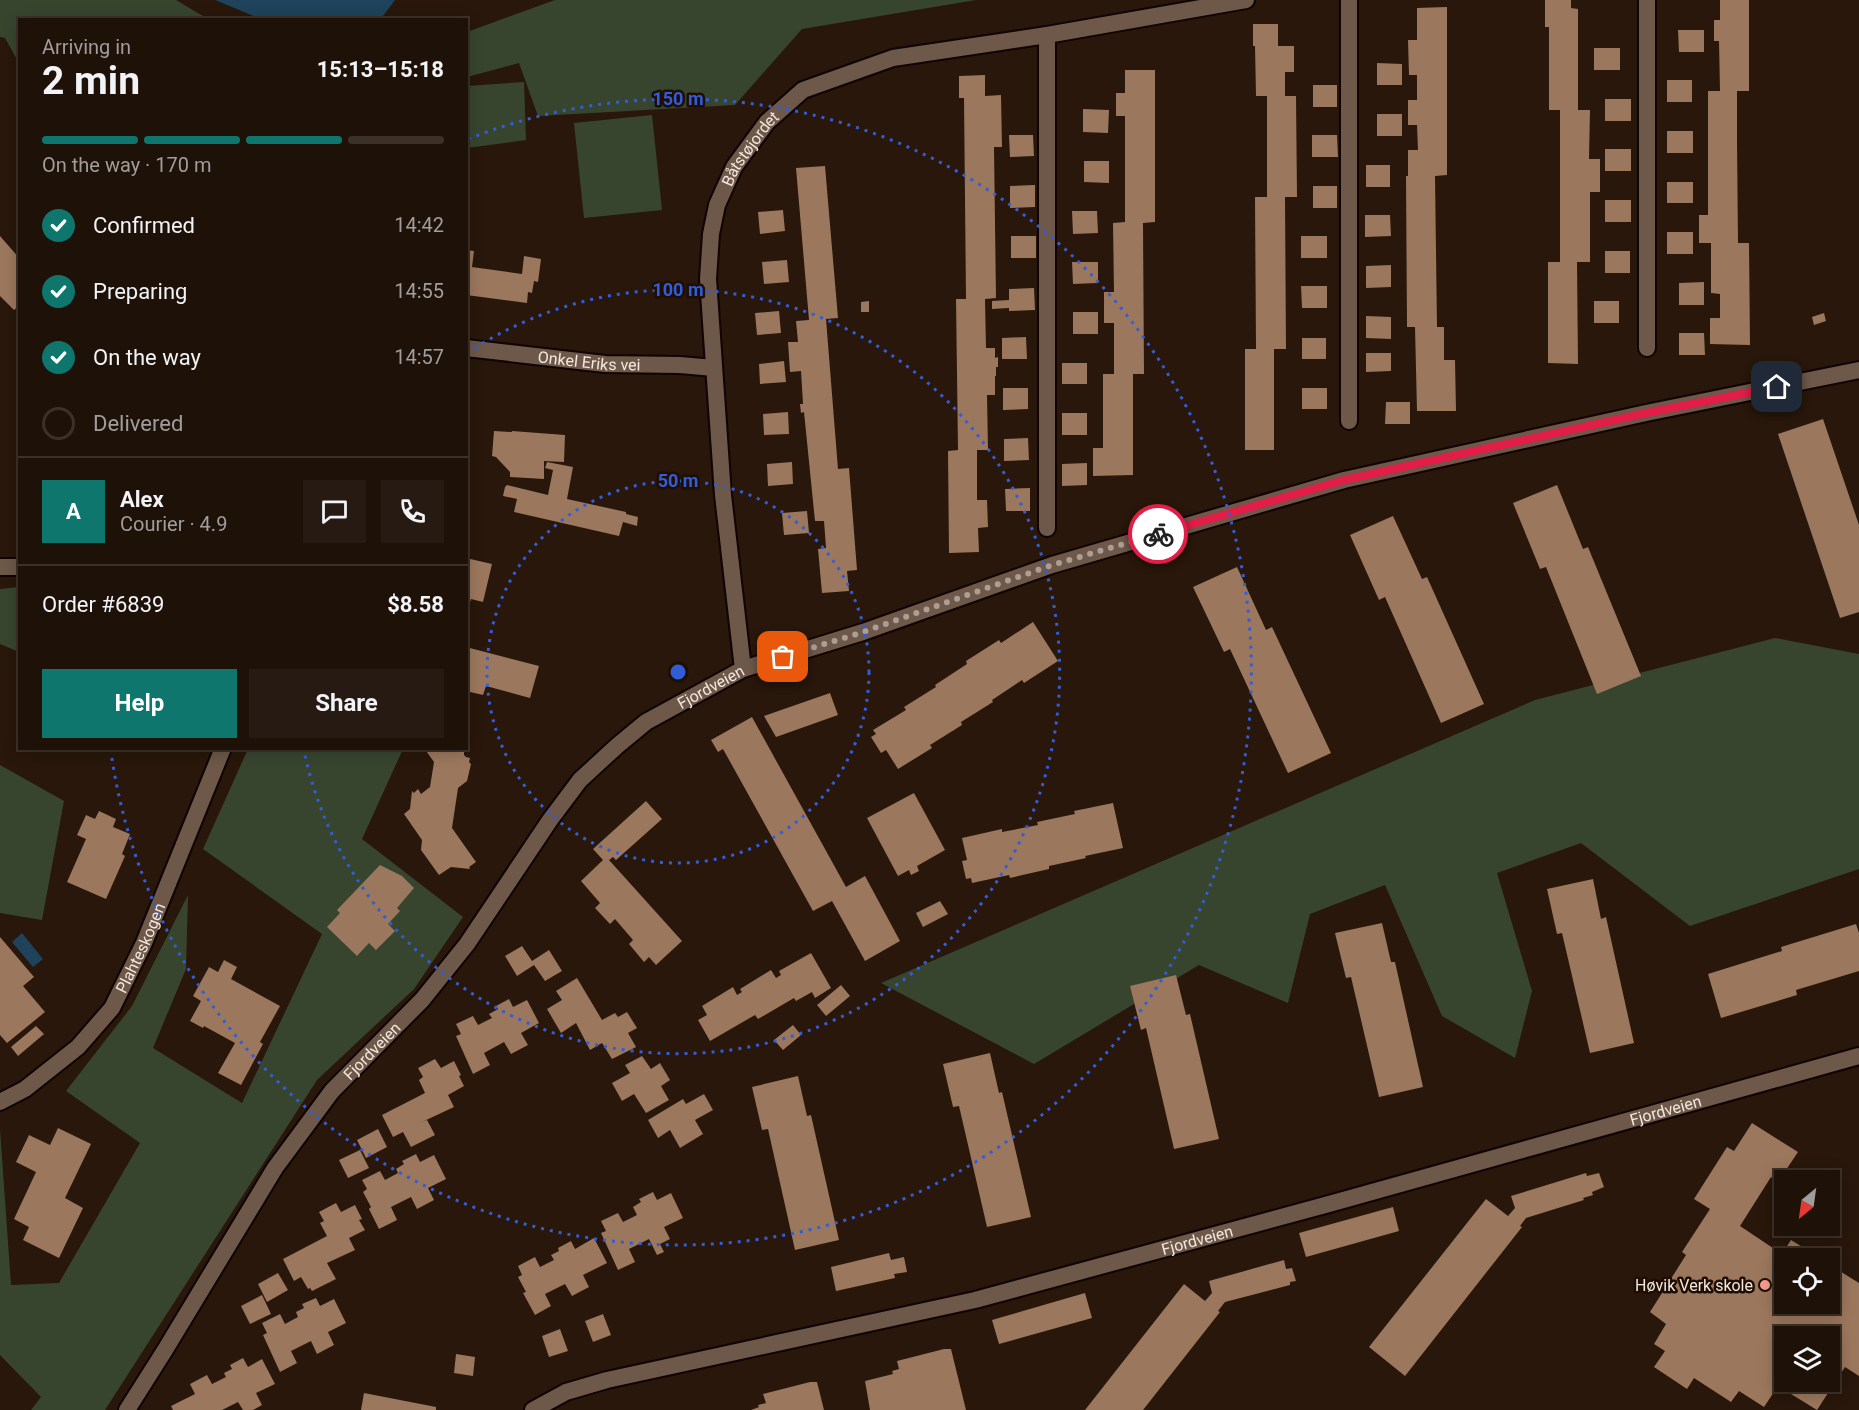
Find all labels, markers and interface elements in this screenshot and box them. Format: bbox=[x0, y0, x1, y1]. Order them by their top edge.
text: Arriving in bbox=[42, 35, 131, 59]
text: 15:13–15:18 bbox=[317, 57, 444, 82]
text: 2 min bbox=[42, 58, 140, 104]
text: 150 m bbox=[652, 88, 704, 109]
street label: Båtstøjordet bbox=[718, 107, 783, 189]
text: On the way · 170 m bbox=[42, 153, 211, 177]
icon: check bbox=[42, 209, 75, 242]
text: Confirmed bbox=[93, 213, 195, 238]
text: 14:42 bbox=[394, 213, 444, 237]
icon: check bbox=[42, 275, 75, 308]
text: Preparing bbox=[93, 279, 187, 304]
text: 14:55 bbox=[394, 279, 444, 303]
text: 100 m bbox=[652, 279, 704, 300]
icon: check bbox=[42, 341, 75, 374]
text: On the way bbox=[93, 345, 201, 370]
text: 14:57 bbox=[394, 345, 444, 369]
street label: Onkel Eriks vei bbox=[537, 347, 641, 374]
pin bbox=[1751, 361, 1802, 412]
icon: home bbox=[1760, 370, 1793, 403]
text: Delivered bbox=[93, 411, 183, 436]
text: 50 m bbox=[658, 470, 698, 491]
button: chat bbox=[303, 480, 366, 543]
button: phone bbox=[381, 480, 444, 543]
text: Alex bbox=[120, 487, 164, 512]
text: A bbox=[66, 499, 81, 524]
courier bbox=[1128, 504, 1188, 564]
text: Courier · 4.9 bbox=[120, 512, 227, 536]
icon: bike bbox=[1142, 518, 1175, 551]
text: Order #6839 bbox=[42, 592, 164, 617]
text: $8.58 bbox=[387, 592, 444, 617]
pin bbox=[757, 631, 808, 682]
icon: bag bbox=[766, 640, 799, 673]
street label: Fjordveien bbox=[674, 661, 748, 713]
centre of rings bbox=[668, 662, 688, 682]
button: Help bbox=[42, 669, 237, 738]
button: Share bbox=[249, 669, 444, 738]
street label: Plahteskogen bbox=[112, 900, 169, 996]
street label: Fjordveien bbox=[340, 1018, 405, 1084]
street label: Fjordveien bbox=[1628, 1092, 1704, 1130]
north arrow bbox=[1774, 1170, 1840, 1236]
map controls bbox=[1774, 1170, 1840, 1392]
street label: Fjordveien bbox=[1159, 1221, 1235, 1259]
button: locate bbox=[1774, 1248, 1840, 1314]
place label: Høvik Verk skole bbox=[1635, 1276, 1753, 1295]
marker: Høvik Verk skole bbox=[1758, 1278, 1772, 1292]
button: layers bbox=[1774, 1326, 1840, 1392]

